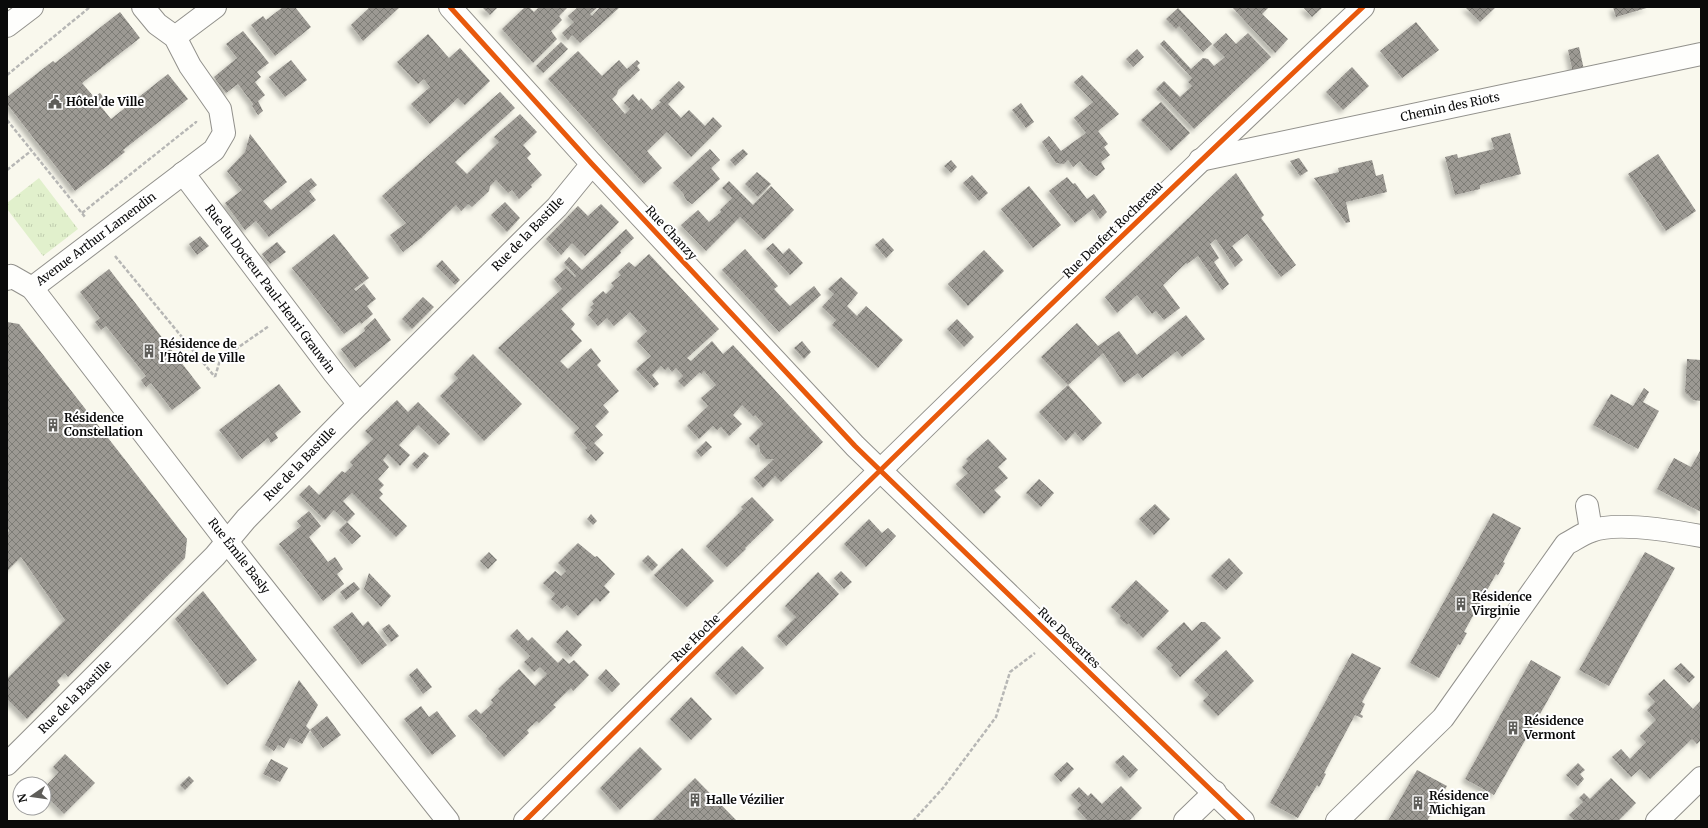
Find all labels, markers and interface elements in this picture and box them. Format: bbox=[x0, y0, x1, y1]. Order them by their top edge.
street label: Chemin des Riots bbox=[1399, 89, 1501, 124]
public building icon: Hôtel de Ville bbox=[47, 94, 63, 110]
place label: Hôtel de Ville bbox=[66, 94, 144, 109]
street label: Rue Denfert Rochereau bbox=[1060, 178, 1166, 281]
street label: Avenue Arthur Lamendin bbox=[32, 189, 159, 289]
street label: Rue de la Bastille bbox=[488, 193, 567, 274]
street label: Rue du Docteur Paul-Henri Grauwin bbox=[202, 202, 339, 376]
street label: Rue Chanzy bbox=[643, 203, 700, 263]
place label: Résidence de l'Hôtel de Ville bbox=[160, 336, 245, 365]
building icon: Résidence de l'Hôtel de Ville bbox=[141, 343, 157, 359]
place label: Résidence Constellation bbox=[64, 410, 143, 439]
building icon: Résidence Constellation bbox=[45, 417, 61, 433]
street label: Rue de la Bastille bbox=[260, 423, 339, 504]
street label: Rue Émile Basly bbox=[205, 515, 274, 597]
place label: Résidence Virginie bbox=[1471, 589, 1532, 618]
building icon: Résidence Virginie bbox=[1453, 596, 1469, 612]
street label: Rue Descartes bbox=[1035, 604, 1104, 671]
street label: Rue Hoche bbox=[669, 611, 723, 665]
street label: Rue de la Bastille bbox=[35, 657, 114, 736]
place label: Résidence Vermont bbox=[1523, 713, 1584, 742]
building icon: Résidence Vermont bbox=[1505, 720, 1521, 736]
north arrow bbox=[12, 776, 52, 816]
place label: Résidence Michigan bbox=[1429, 788, 1489, 817]
text: N bbox=[14, 792, 30, 804]
building icon: Halle Vézilier bbox=[687, 792, 703, 808]
place label: Halle Vézilier bbox=[706, 792, 785, 807]
building icon: Résidence Michigan bbox=[1410, 795, 1426, 811]

